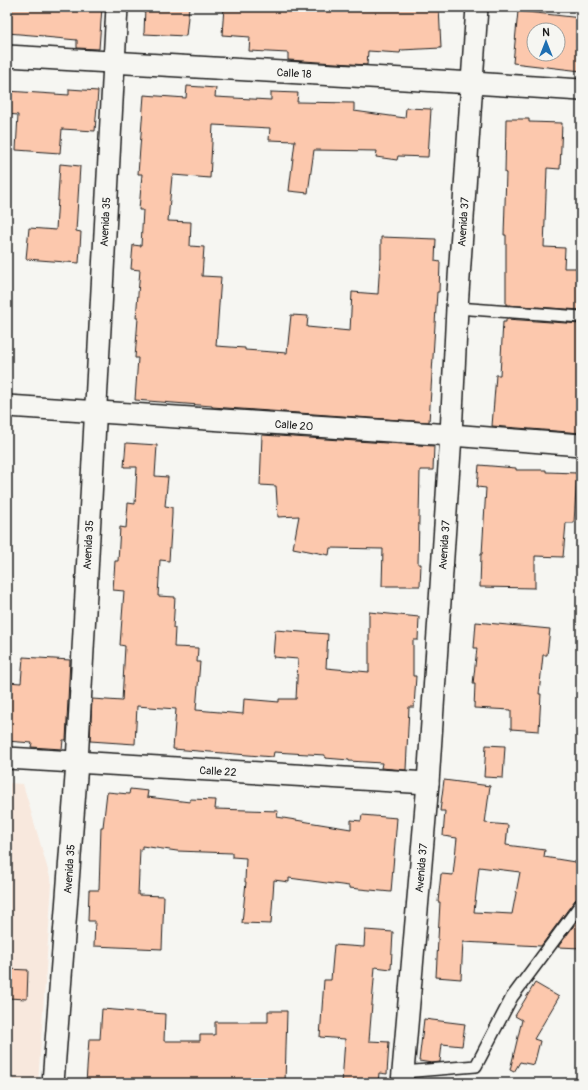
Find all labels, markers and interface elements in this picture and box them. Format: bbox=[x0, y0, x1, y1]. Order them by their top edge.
north arrow bbox=[526, 22, 566, 62]
text: N bbox=[542, 26, 550, 39]
street label: Calle 18 bbox=[276, 66, 312, 81]
street label: Avenida 35 bbox=[98, 197, 113, 247]
street label: Avenida 37 bbox=[455, 197, 472, 247]
street label: Calle 20 bbox=[274, 418, 314, 433]
street label: Avenida 35 bbox=[81, 520, 96, 570]
street label: Avenida 37 bbox=[436, 520, 453, 570]
street label: Calle 22 bbox=[199, 764, 237, 779]
street label: Avenida 37 bbox=[413, 843, 430, 893]
street label: Avenida 35 bbox=[61, 844, 78, 894]

